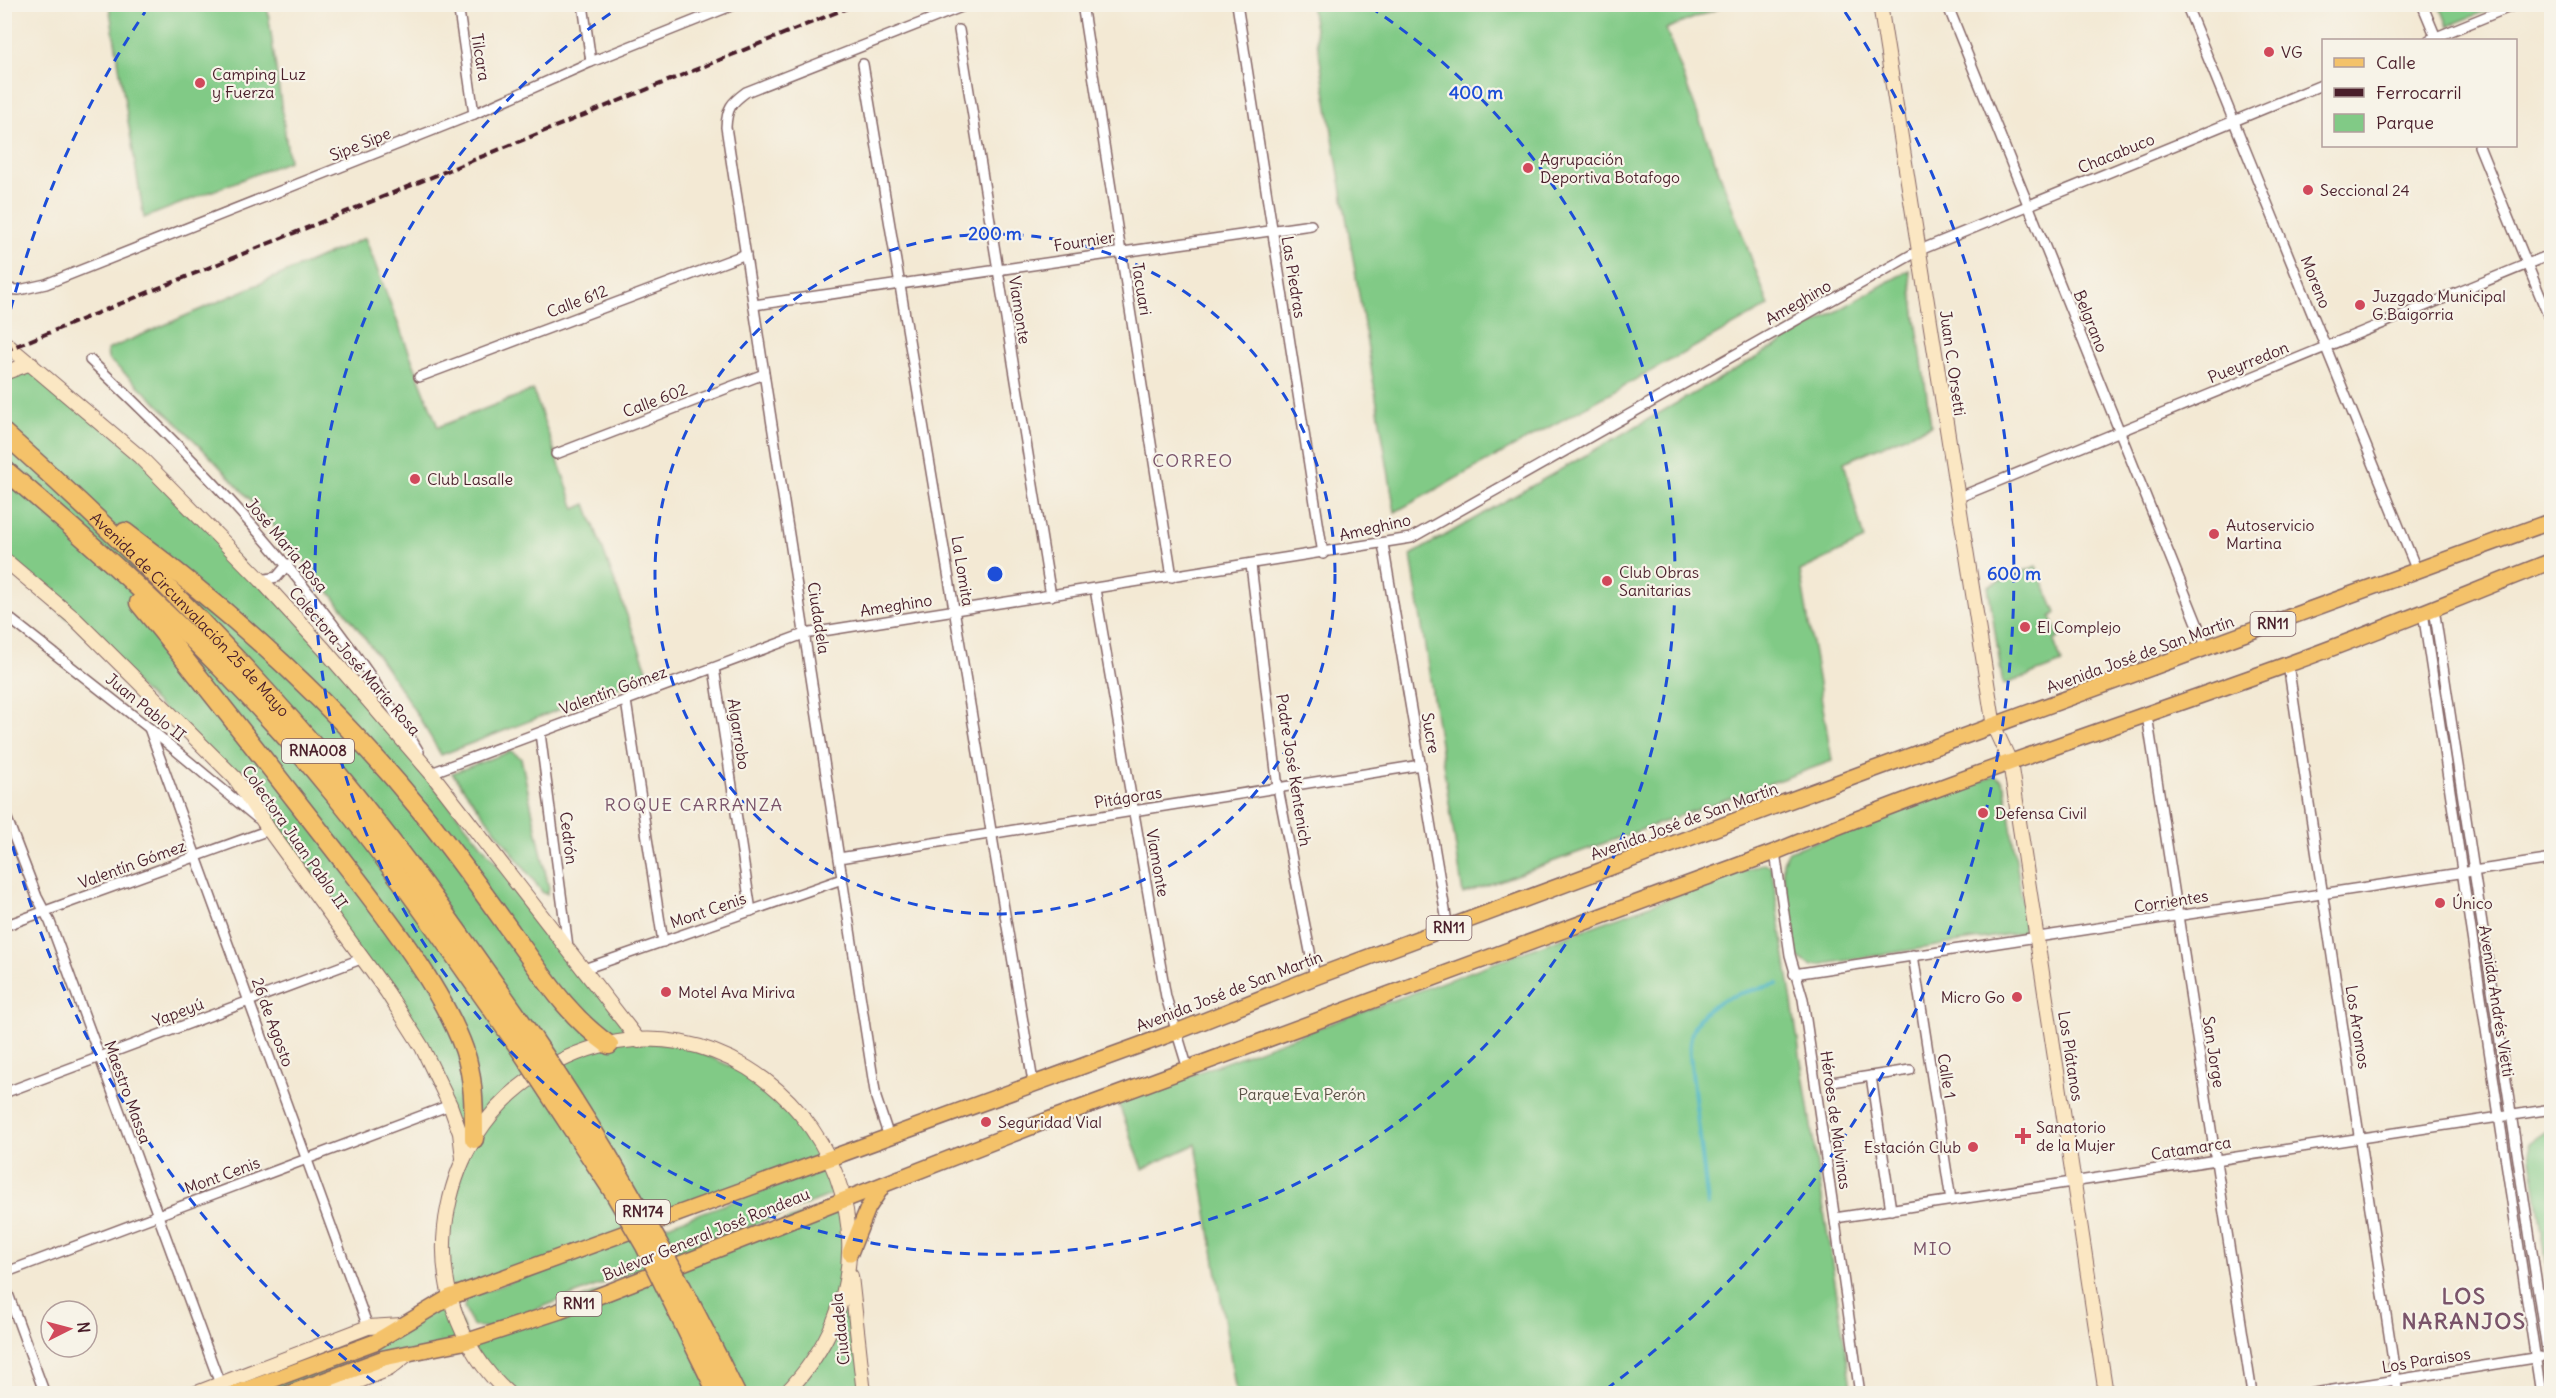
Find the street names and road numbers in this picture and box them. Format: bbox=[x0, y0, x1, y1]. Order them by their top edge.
street label: Tilcara bbox=[467, 32, 495, 82]
street label: Sipe Sipe bbox=[326, 123, 394, 165]
street label: Chacabuco bbox=[2075, 129, 2157, 177]
street label: Fournier bbox=[1052, 226, 1116, 256]
street label: Las Piedras bbox=[1278, 235, 1310, 319]
street label: Moreno bbox=[2296, 253, 2336, 311]
street label: Tacuari bbox=[1128, 261, 1156, 317]
street label: Viamonte bbox=[1005, 274, 1035, 346]
street label: Ameghino bbox=[1761, 275, 1835, 329]
street label: Calle 612 bbox=[544, 280, 610, 322]
street label: Belgrano bbox=[2069, 287, 2113, 355]
street label: Juan C. Orsetti bbox=[1936, 309, 1970, 417]
street label: Pueyrredon bbox=[2205, 337, 2291, 387]
street label: Calle 602 bbox=[620, 378, 690, 421]
street label: José María Rosa bbox=[242, 494, 332, 596]
street label: Avenida de Circunvalación 25 de Mayo bbox=[86, 508, 294, 721]
street label: Ameghino bbox=[1337, 509, 1413, 545]
street label: La Lomita bbox=[948, 534, 978, 608]
street label: Ciudadela bbox=[803, 581, 835, 655]
street label: Colectora José María Rosa bbox=[285, 582, 425, 740]
street label: Ameghino bbox=[858, 589, 934, 621]
street label: Avenida José de San Martín bbox=[2043, 611, 2237, 697]
road number: RN11 bbox=[2250, 612, 2296, 636]
street label: Valentín Gómez bbox=[557, 661, 670, 719]
street label: Juan Pablo II bbox=[102, 669, 190, 745]
street label: Padre José Kentenich bbox=[1272, 692, 1316, 848]
street label: Algarrobo bbox=[724, 697, 754, 771]
street label: Sucre bbox=[1418, 711, 1444, 755]
road number: RNA008 bbox=[282, 739, 354, 763]
street label: Colectora Juan Pablo II bbox=[238, 761, 352, 913]
street label: Avenida José de San Martín bbox=[1587, 778, 1781, 864]
street label: Pitágoras bbox=[1093, 782, 1163, 812]
street label: Cedrón bbox=[556, 811, 582, 865]
street label: Viamonte bbox=[1142, 827, 1174, 899]
street label: Valentín Gómez bbox=[76, 835, 189, 893]
street label: Corrientes bbox=[2132, 885, 2210, 917]
street label: Mont Cenis bbox=[667, 888, 749, 932]
road number: RN11 bbox=[1426, 916, 1472, 940]
street label: Avenida Andrés Vietti bbox=[2475, 924, 2519, 1078]
street label: Avenida José de San Martín bbox=[1133, 946, 1325, 1036]
street label: 26 de Agosto bbox=[248, 975, 298, 1069]
street label: Los Aromos bbox=[2342, 984, 2374, 1070]
street label: Yapeyú bbox=[150, 993, 206, 1031]
street label: Los Plátanos bbox=[2054, 1009, 2088, 1103]
street label: San Jorge bbox=[2198, 1015, 2230, 1089]
street label: Maestro Massa bbox=[100, 1038, 156, 1146]
street label: Héroes de Malvinas bbox=[1816, 1050, 1856, 1190]
street label: Calle 1 bbox=[1934, 1052, 1960, 1100]
street label: Catamarca bbox=[2150, 1132, 2232, 1164]
street label: Mont Cenis bbox=[181, 1152, 263, 1198]
street label: Bulevar General José Rondeau bbox=[600, 1183, 812, 1285]
road number: RN174 bbox=[616, 1200, 670, 1224]
road number: RN11 bbox=[556, 1292, 602, 1316]
street label: Ciudadela bbox=[826, 1292, 854, 1366]
street label: Los Paraisos bbox=[2380, 1343, 2472, 1377]

